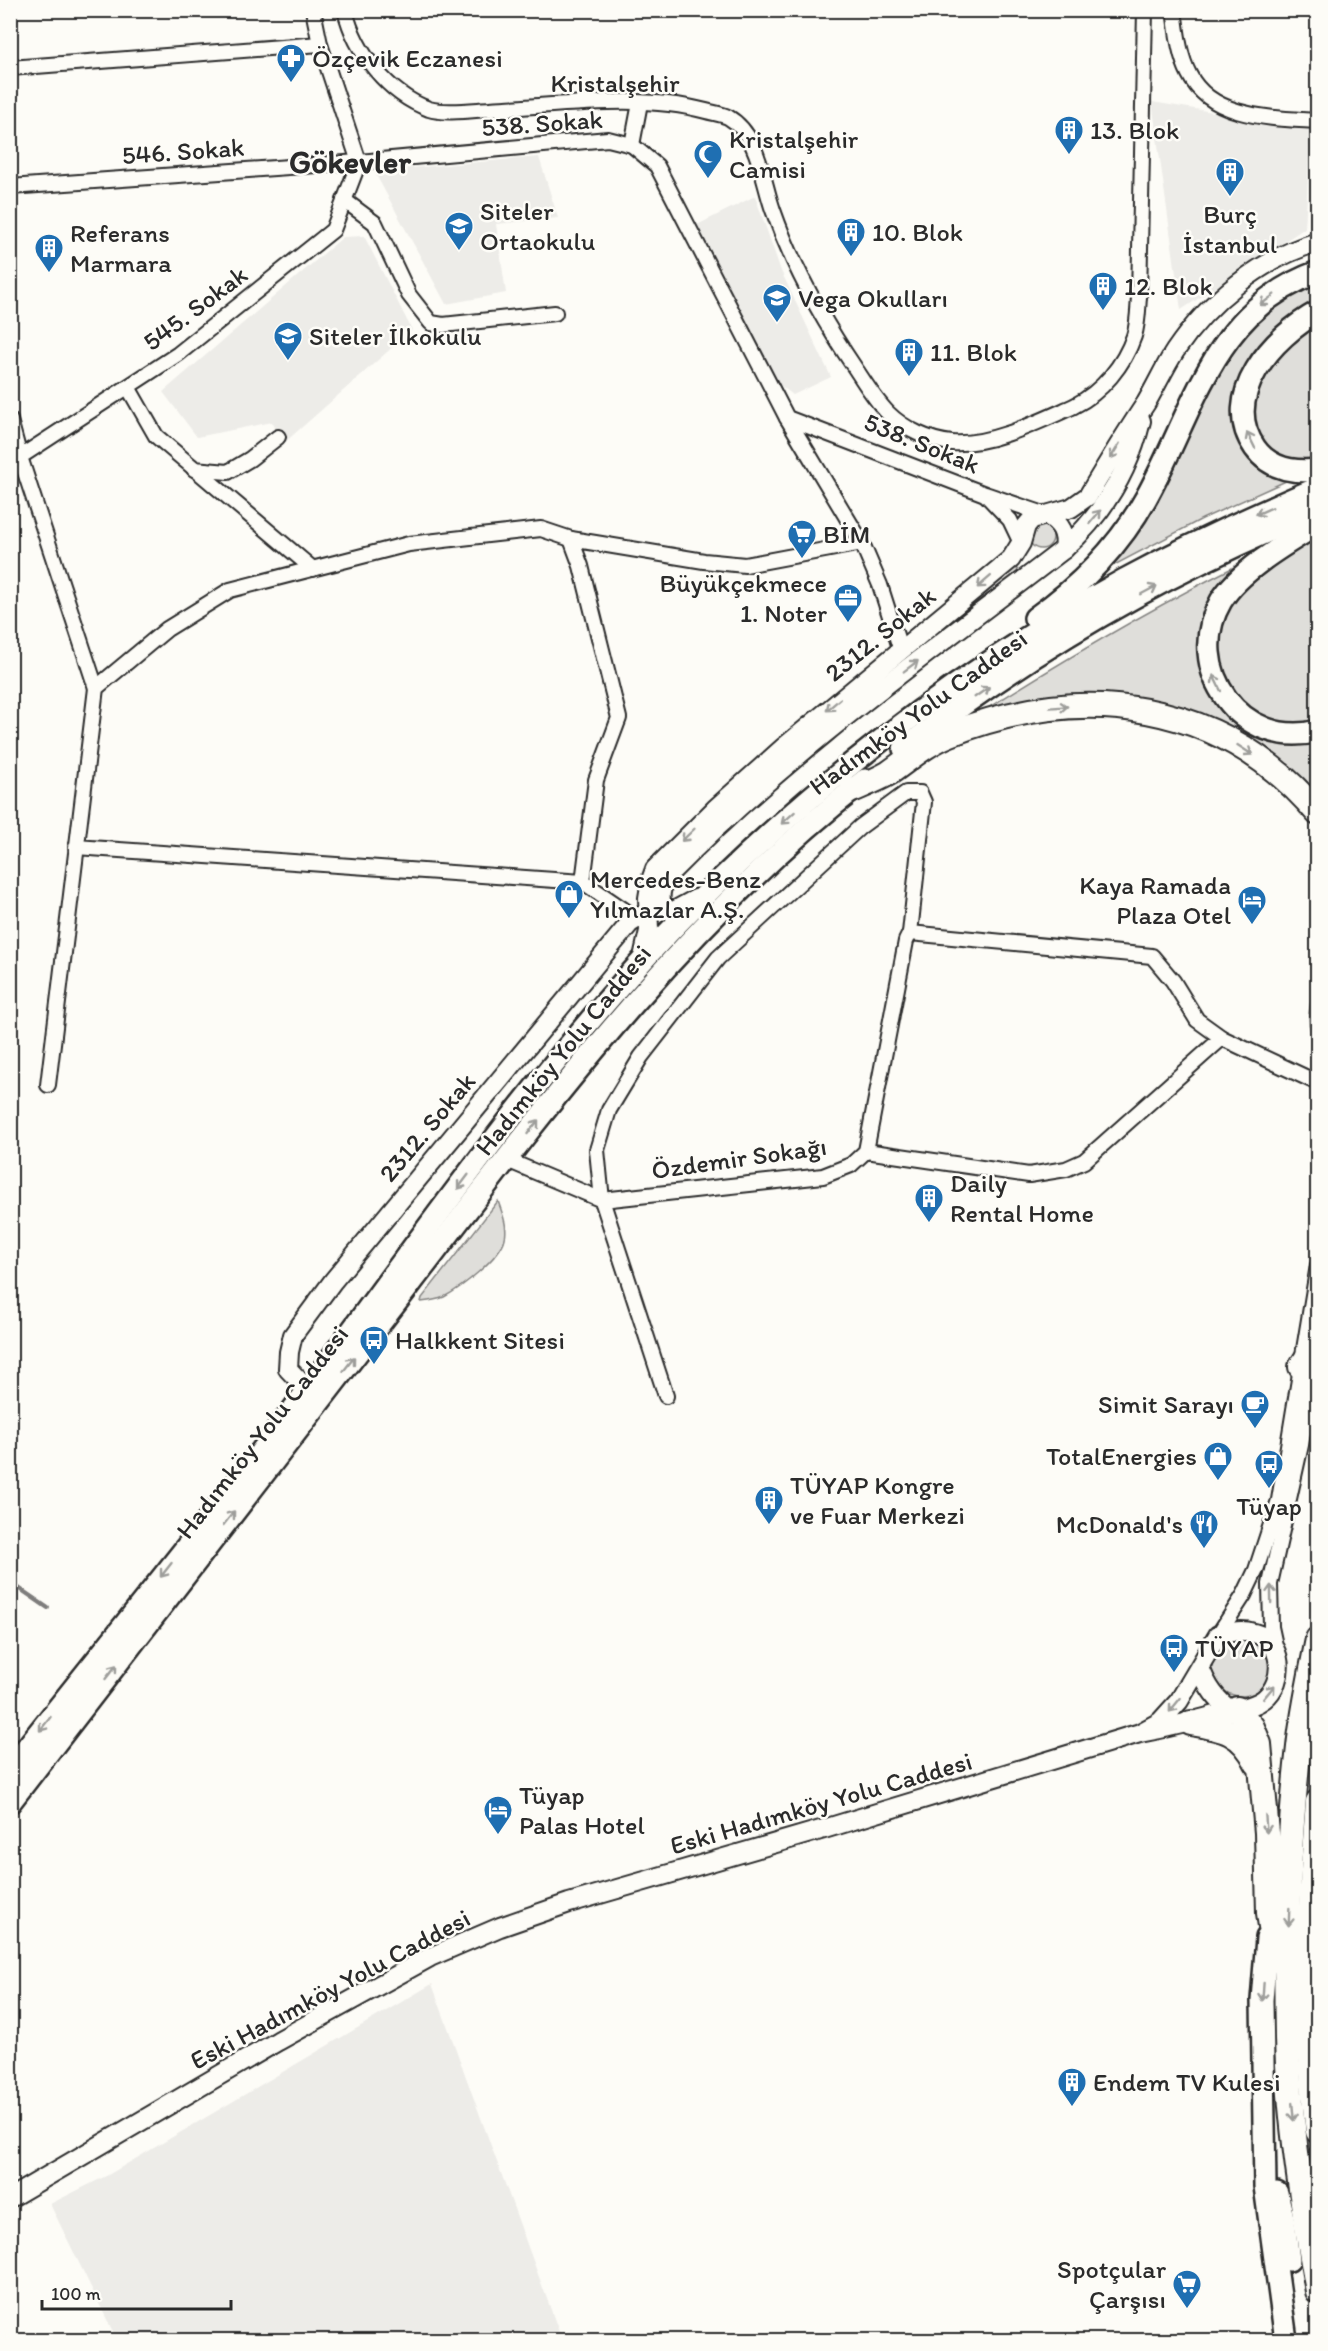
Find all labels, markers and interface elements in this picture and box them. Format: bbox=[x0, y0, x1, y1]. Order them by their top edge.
pharmacy icon: Özçevik Eczanesi bbox=[275, 42, 307, 84]
place label: Özçevik Eczanesi bbox=[312, 42, 503, 74]
street label: Kristalşehir bbox=[550, 67, 680, 99]
street label: 538. Sokak bbox=[480, 103, 604, 143]
building icon: 13. Blok bbox=[1053, 114, 1085, 156]
place label: 13. Blok bbox=[1090, 114, 1179, 146]
place label: Kristalşehir Camisi bbox=[729, 123, 859, 185]
street label: 546. Sokak bbox=[121, 131, 245, 171]
mosque icon: Kristalşehir Camisi bbox=[692, 138, 724, 180]
district label: Gökevler bbox=[289, 143, 412, 181]
building icon: Burç İstanbul bbox=[1214, 156, 1246, 198]
place label: Siteler Ortaokulu bbox=[480, 195, 595, 257]
place label: Burç İstanbul bbox=[1183, 198, 1277, 260]
school or university icon: Siteler Ortaokulu bbox=[443, 210, 475, 252]
building icon: 10. Blok bbox=[835, 216, 867, 258]
place label: 10. Blok bbox=[872, 216, 963, 248]
place label: Referans Marmara bbox=[70, 217, 172, 279]
building icon: Referans Marmara bbox=[33, 232, 65, 274]
street label: 545. Sokak bbox=[136, 258, 254, 358]
building icon: 12. Blok bbox=[1087, 270, 1119, 312]
place label: 12. Blok bbox=[1124, 270, 1213, 302]
school or university icon: Vega Okulları bbox=[761, 282, 793, 324]
place label: Vega Okulları bbox=[798, 282, 948, 314]
one-way arrow bbox=[1259, 293, 1275, 306]
school or university icon: Siteler İlkokulu bbox=[272, 320, 304, 362]
place label: Siteler İlkokulu bbox=[309, 320, 482, 352]
building icon: 11. Blok bbox=[893, 336, 925, 378]
place label: 11. Blok bbox=[930, 336, 1017, 368]
street label: 538. Sokak bbox=[860, 405, 984, 481]
one-way arrow bbox=[1245, 431, 1257, 449]
one-way arrow bbox=[1108, 442, 1120, 459]
one-way arrow bbox=[1255, 506, 1273, 517]
one-way arrow bbox=[1089, 509, 1102, 525]
supermarket icon: BİM bbox=[786, 518, 818, 560]
place label: BİM bbox=[823, 518, 870, 550]
place label: Büyükçekmece 1. Noter bbox=[659, 567, 827, 629]
one-way arrow bbox=[976, 575, 992, 588]
street label: 2312. Sokak bbox=[818, 580, 942, 688]
office icon: Büyükçekmece 1. Noter bbox=[832, 582, 864, 624]
one-way arrow bbox=[1139, 584, 1157, 595]
street label: Hadımköy Yolu Caddesi bbox=[803, 622, 1033, 802]
one-way arrow bbox=[903, 659, 919, 672]
one-way arrow bbox=[1211, 674, 1223, 692]
one-way arrow bbox=[974, 686, 990, 698]
one-way arrow bbox=[826, 698, 841, 712]
one-way arrow bbox=[1048, 701, 1068, 712]
one-way arrow bbox=[1236, 744, 1253, 756]
one-way arrow bbox=[781, 811, 796, 825]
one-way arrow bbox=[680, 827, 695, 842]
place label: Mercedes-Benz Yılmazlar A.Ş. bbox=[590, 863, 761, 925]
place label: Kaya Ramada Plaza Otel bbox=[1079, 869, 1231, 931]
shop icon: Mercedes-Benz Yılmazlar A.Ş. bbox=[553, 878, 585, 920]
hotel icon: Kaya Ramada Plaza Otel bbox=[1236, 884, 1268, 926]
street label: Hadımköy Yolu Caddesi bbox=[468, 938, 658, 1162]
street label: 2312. Sokak bbox=[372, 1066, 482, 1188]
one-way arrow bbox=[526, 1119, 539, 1135]
street label: Özdemir Sokağı bbox=[649, 1130, 829, 1186]
place label: Daily Rental Home bbox=[950, 1167, 1094, 1229]
one-way arrow bbox=[456, 1173, 469, 1189]
building icon: Daily Rental Home bbox=[913, 1182, 945, 1224]
street label: Hadımköy Yolu Caddesi bbox=[169, 1319, 355, 1545]
bus stop icon: Halkkent Sitesi bbox=[358, 1324, 390, 1366]
place label: Halkkent Sitesi bbox=[395, 1324, 565, 1356]
one-way arrow bbox=[342, 1356, 355, 1372]
place label: Simit Sarayı bbox=[1098, 1388, 1234, 1420]
cafe icon: Simit Sarayı bbox=[1239, 1388, 1271, 1430]
place label: TotalEnergies bbox=[1046, 1440, 1197, 1472]
shop icon: TotalEnergies bbox=[1202, 1440, 1234, 1482]
bus stop icon: Tüyap bbox=[1253, 1448, 1285, 1490]
place label: TÜYAP Kongre ve Fuar Merkezi bbox=[790, 1469, 965, 1531]
building icon: TÜYAP Kongre ve Fuar Merkezi bbox=[753, 1484, 785, 1526]
place label: Tüyap bbox=[1236, 1490, 1302, 1522]
place label: McDonald's bbox=[1056, 1508, 1183, 1540]
restaurant icon: McDonald's bbox=[1188, 1508, 1220, 1550]
one-way arrow bbox=[223, 1510, 236, 1526]
one-way arrow bbox=[160, 1562, 173, 1578]
one-way arrow bbox=[1265, 1585, 1276, 1605]
bus stop icon: TÜYAP bbox=[1158, 1632, 1190, 1674]
place label: TÜYAP bbox=[1195, 1632, 1273, 1664]
one-way arrow bbox=[104, 1665, 117, 1681]
one-way arrow bbox=[1263, 1684, 1276, 1700]
one-way arrow bbox=[1168, 1697, 1182, 1712]
one-way arrow bbox=[39, 1715, 52, 1731]
street label: Eski Hadımköy Yolu Caddesi bbox=[666, 1745, 976, 1861]
place label: Tüyap Palas Hotel bbox=[519, 1779, 645, 1841]
hotel icon: Tüyap Palas Hotel bbox=[482, 1794, 514, 1836]
one-way arrow bbox=[1261, 1813, 1272, 1833]
street label: Eski Hadımköy Yolu Caddesi bbox=[185, 1902, 475, 2076]
one-way arrow bbox=[1283, 1907, 1294, 1927]
one-way arrow bbox=[1257, 1982, 1268, 2002]
building icon: Endem TV Kulesi bbox=[1056, 2066, 1088, 2108]
place label: Endem TV Kulesi bbox=[1093, 2066, 1281, 2098]
one-way arrow bbox=[1288, 2102, 1299, 2121]
place label: Spotçular Çarşısı bbox=[1057, 2253, 1167, 2315]
supermarket icon: Spotçular Çarşısı bbox=[1171, 2268, 1203, 2310]
scale bar bbox=[42, 2273, 231, 2311]
text: 100 m bbox=[51, 2283, 101, 2305]

